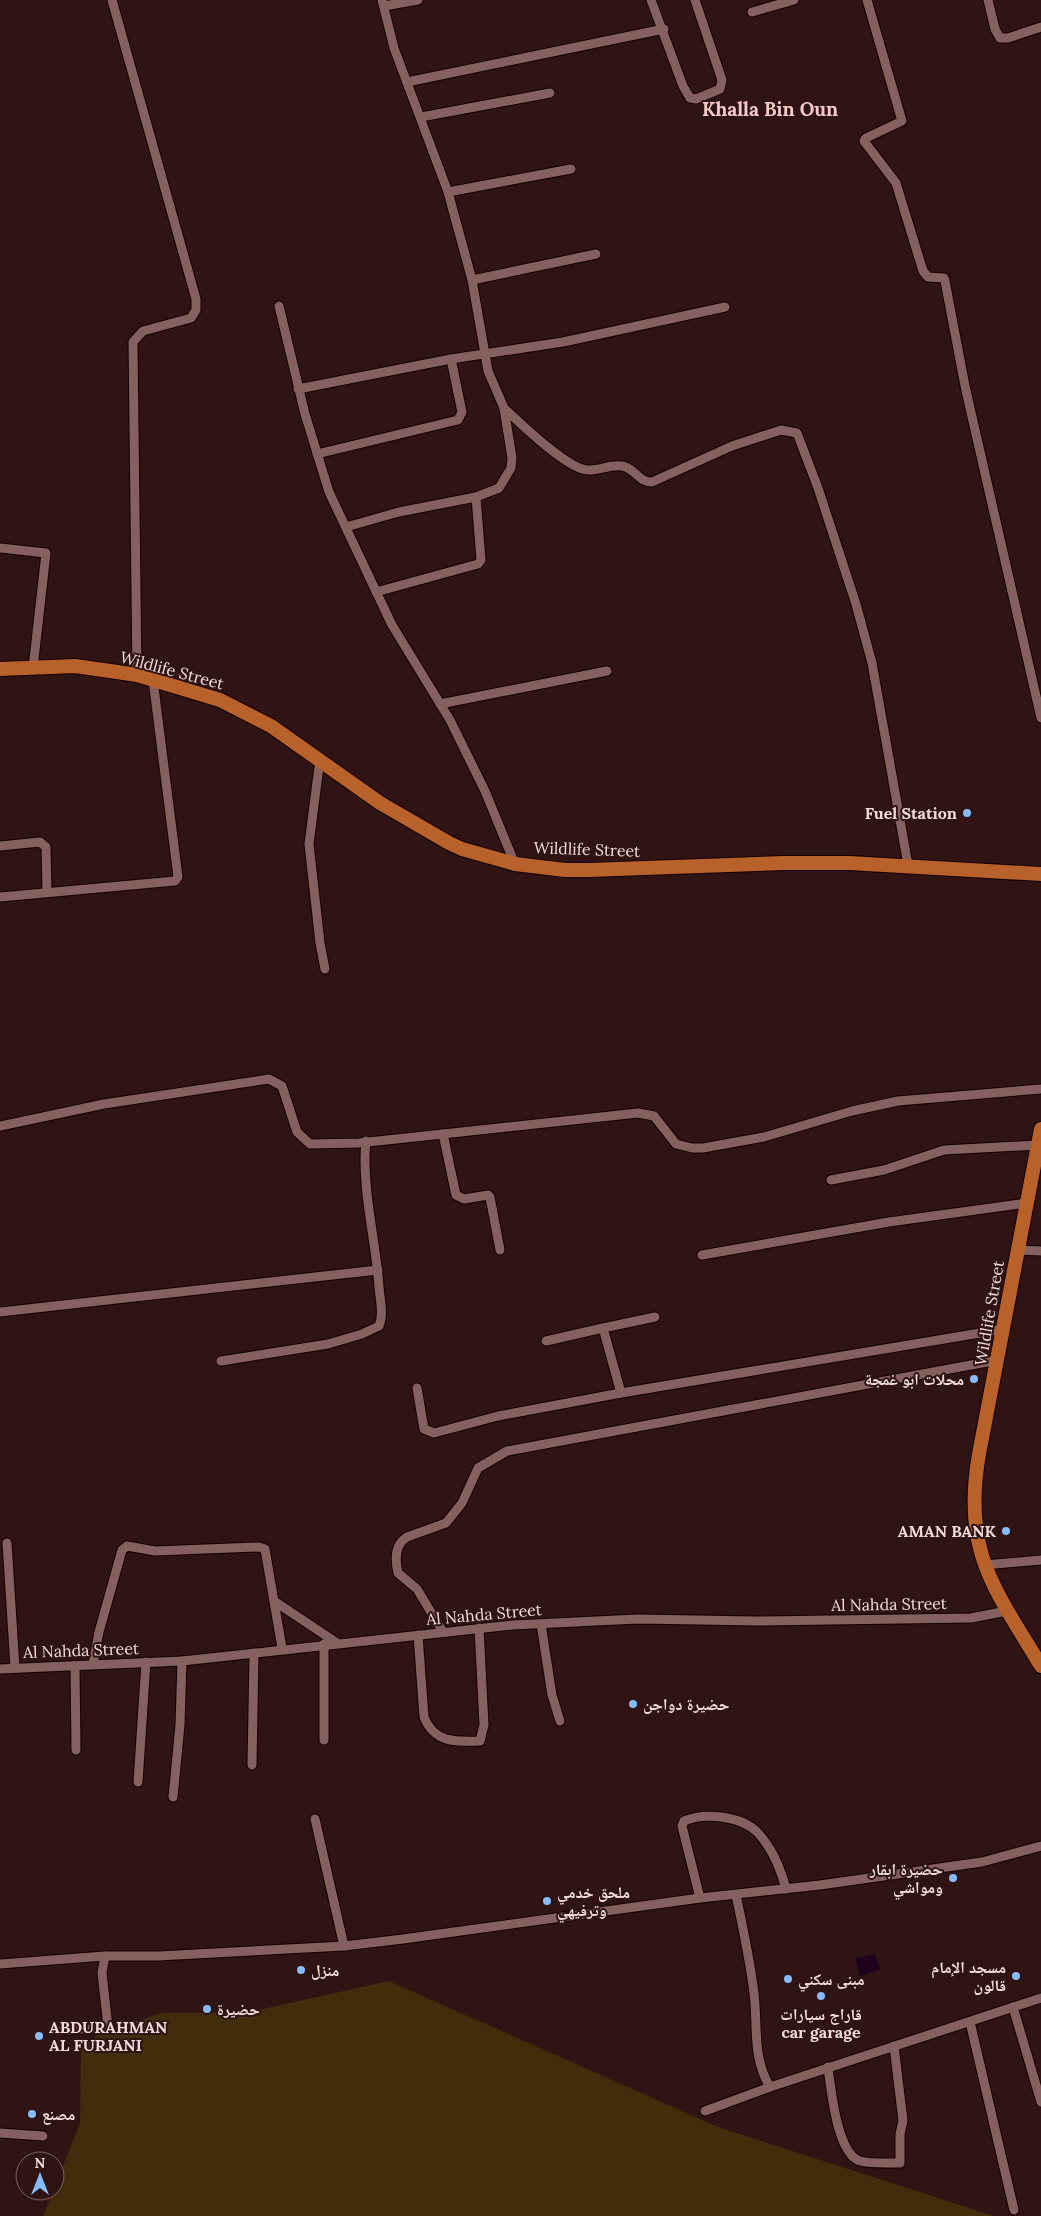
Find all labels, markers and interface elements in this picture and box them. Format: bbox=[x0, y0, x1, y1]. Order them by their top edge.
district label: Khalla Bin Oun bbox=[702, 97, 838, 121]
street label: Wildlife Street bbox=[118, 647, 227, 694]
place label: Fuel Station bbox=[865, 803, 957, 823]
marker: Fuel Station bbox=[961, 807, 973, 819]
street label: Wildlife Street bbox=[533, 837, 641, 861]
street label: Wildlife Street bbox=[970, 1258, 1008, 1367]
place label: محلات ابو غمجة bbox=[865, 1369, 964, 1389]
marker: محلات ابو غمجة bbox=[968, 1373, 980, 1385]
place label: AMAN BANK bbox=[898, 1521, 997, 1541]
marker: AMAN BANK bbox=[1000, 1525, 1012, 1537]
street label: Al Nahda Street bbox=[830, 1593, 948, 1615]
street label: Al Nahda Street bbox=[424, 1599, 543, 1629]
street label: Al Nahda Street bbox=[22, 1638, 140, 1662]
place label: حضيرة دواجن bbox=[643, 1694, 729, 1714]
marker: حضيرة دواجن bbox=[627, 1698, 639, 1710]
place label: حضيرة ابقار ومواشي bbox=[869, 1859, 943, 1900]
marker: حضيرة ابقار ومواشي bbox=[947, 1872, 959, 1884]
place label: ملحق خدمي وترفيهي bbox=[557, 1882, 630, 1923]
marker: ملحق خدمي وترفيهي bbox=[541, 1895, 553, 1907]
place label: مسجد الإمام قالون bbox=[931, 1957, 1006, 1995]
place label: منزل bbox=[311, 1960, 339, 1980]
marker: منزل bbox=[295, 1964, 307, 1976]
place label: مبنى سكني bbox=[798, 1969, 865, 1992]
marker: مسجد الإمام قالون bbox=[1010, 1970, 1022, 1982]
marker: مبنى سكني bbox=[782, 1973, 794, 1985]
marker: قاراج سيارات car garage bbox=[815, 1990, 827, 2002]
place label: حضيرة bbox=[217, 1999, 260, 2019]
marker: حضيرة bbox=[201, 2003, 213, 2015]
place label: قاراج سيارات car garage bbox=[780, 2004, 862, 2042]
place label: ABDURAHMAN AL FURJANI bbox=[49, 2017, 167, 2055]
marker: ABDURAHMAN AL FURJANI bbox=[33, 2030, 45, 2042]
place label: مصنع bbox=[42, 2104, 75, 2125]
marker: مصنع bbox=[26, 2108, 38, 2120]
north arrow bbox=[15, 2151, 65, 2201]
text: N bbox=[35, 2154, 46, 2172]

